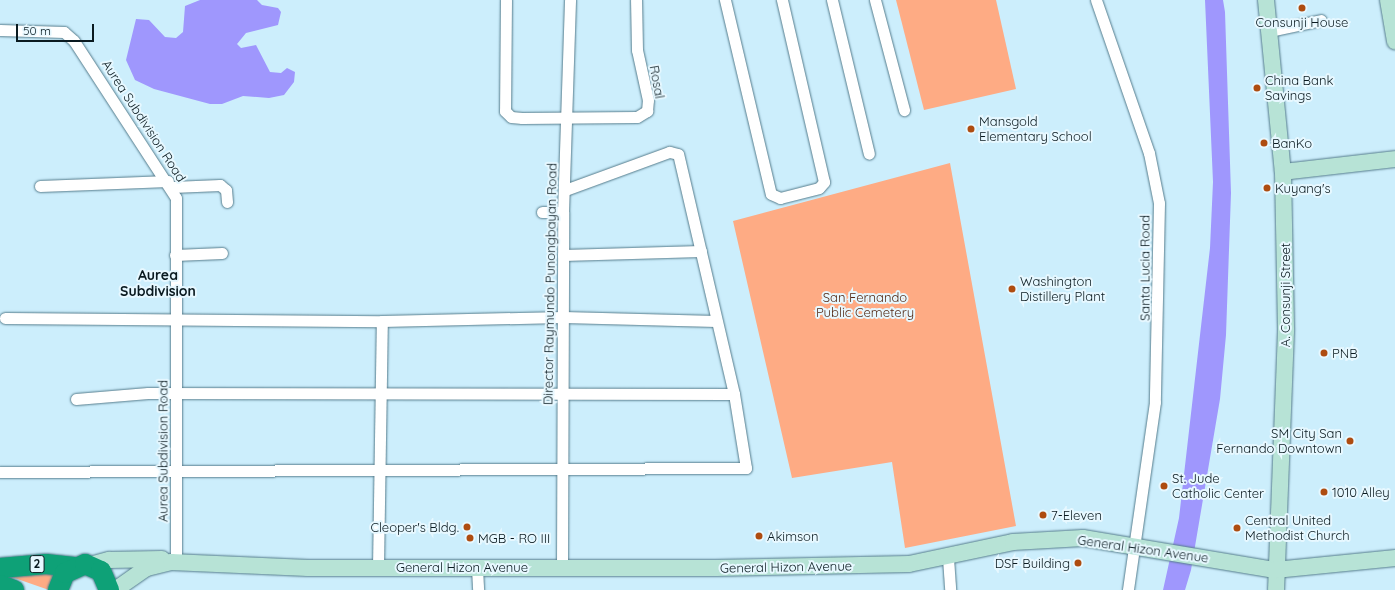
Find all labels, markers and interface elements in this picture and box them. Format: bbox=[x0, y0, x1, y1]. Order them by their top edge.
marker: Consunji House bbox=[1297, 3, 1307, 13]
place label: Consunji House bbox=[1256, 14, 1348, 30]
scale bar bbox=[18, 16, 96, 42]
text: 50 m bbox=[23, 23, 51, 38]
street label: Aurea Subdivision Road bbox=[99, 57, 189, 185]
street label: Rosal bbox=[646, 64, 668, 100]
place label: China Bank Savings bbox=[1265, 73, 1333, 104]
marker: China Bank Savings bbox=[1252, 83, 1262, 93]
place label: Mansgold Elementary School bbox=[979, 114, 1092, 145]
marker: Mansgold Elementary School bbox=[966, 124, 976, 134]
place label: BanKo bbox=[1272, 135, 1312, 151]
marker: BanKo bbox=[1259, 138, 1269, 148]
street label: Director Raymundo Punongbayan Road bbox=[540, 163, 560, 405]
place label: Kuyang's bbox=[1275, 180, 1331, 196]
marker: Kuyang's bbox=[1262, 183, 1272, 193]
street label: Santa Lucia Road bbox=[1137, 215, 1153, 321]
street label: A. Consunji Street bbox=[1277, 243, 1293, 347]
district label: Aurea Subdivision bbox=[120, 267, 196, 300]
place label: Washington Distillery Plant bbox=[1020, 274, 1105, 305]
marker: Washington Distillery Plant bbox=[1007, 284, 1017, 294]
park label: San Fernando Public Cemetery bbox=[816, 290, 914, 321]
place label: PNB bbox=[1332, 345, 1358, 361]
marker: PNB bbox=[1319, 348, 1329, 358]
street label: Aurea Subdivision Road bbox=[155, 380, 171, 522]
place label: SM City San Fernando Downtown bbox=[1216, 426, 1342, 457]
marker: SM City San Fernando Downtown bbox=[1345, 436, 1355, 446]
place label: St. Jude Catholic Center bbox=[1172, 471, 1264, 502]
marker: St. Jude Catholic Center bbox=[1159, 481, 1169, 491]
place label: 1010 Alley bbox=[1332, 484, 1390, 500]
marker: 1010 Alley bbox=[1319, 487, 1329, 497]
place label: 7-Eleven bbox=[1051, 507, 1102, 523]
marker: 7-Eleven bbox=[1038, 510, 1048, 520]
place label: Central United Methodist Church bbox=[1245, 513, 1350, 544]
place label: Cleoper's Bldg. bbox=[370, 519, 459, 535]
marker: Cleoper's Bldg. bbox=[462, 522, 472, 532]
marker: Central United Methodist Church bbox=[1232, 523, 1242, 533]
place label: Akimson bbox=[767, 528, 818, 544]
place label: MGB - RO III bbox=[478, 530, 550, 546]
marker: Akimson bbox=[754, 531, 764, 541]
street label: General Hizon Avenue bbox=[1076, 532, 1210, 566]
marker: MGB - RO III bbox=[465, 533, 475, 543]
road number: 2 bbox=[29, 554, 45, 574]
place label: DSF Building bbox=[995, 555, 1070, 571]
street label: General Hizon Avenue bbox=[720, 558, 852, 576]
marker: DSF Building bbox=[1073, 558, 1083, 568]
street label: General Hizon Avenue bbox=[396, 559, 528, 575]

